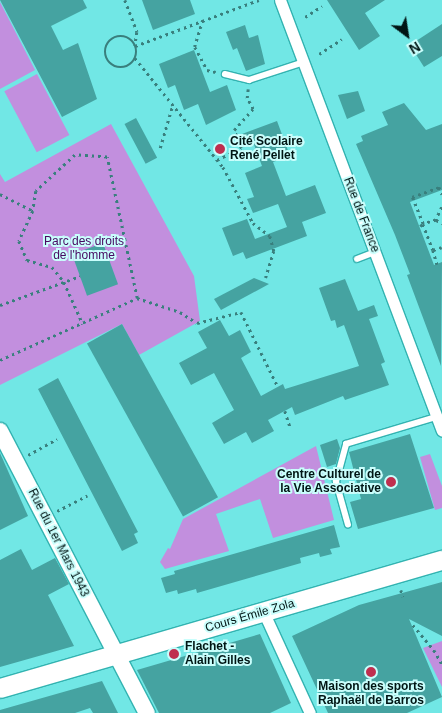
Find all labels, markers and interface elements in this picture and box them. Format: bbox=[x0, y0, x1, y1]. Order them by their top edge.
north arrow bbox=[382, 10, 432, 60]
text: N bbox=[406, 38, 423, 57]
place label: Cité Scolaire René Pellet bbox=[230, 135, 303, 163]
marker: Cité Scolaire René Pellet bbox=[214, 143, 226, 155]
street label: Rue de France bbox=[340, 175, 382, 255]
park label: Parc des droits de l'homme bbox=[44, 235, 124, 263]
place label: Centre Culturel de la Vie Associative bbox=[277, 468, 381, 496]
marker: Centre Culturel de la Vie Associative bbox=[385, 476, 397, 488]
street label: Rue du 1er Mars 1943 bbox=[24, 487, 92, 599]
street label: Cours Émile Zola bbox=[204, 596, 296, 636]
place label: Flachet - Alain Gilles bbox=[185, 640, 250, 668]
marker: Flachet - Alain Gilles bbox=[167, 647, 181, 661]
marker: Maison des sports Raphaël de Barros bbox=[365, 666, 377, 678]
place label: Maison des sports Raphaël de Barros bbox=[318, 680, 424, 708]

